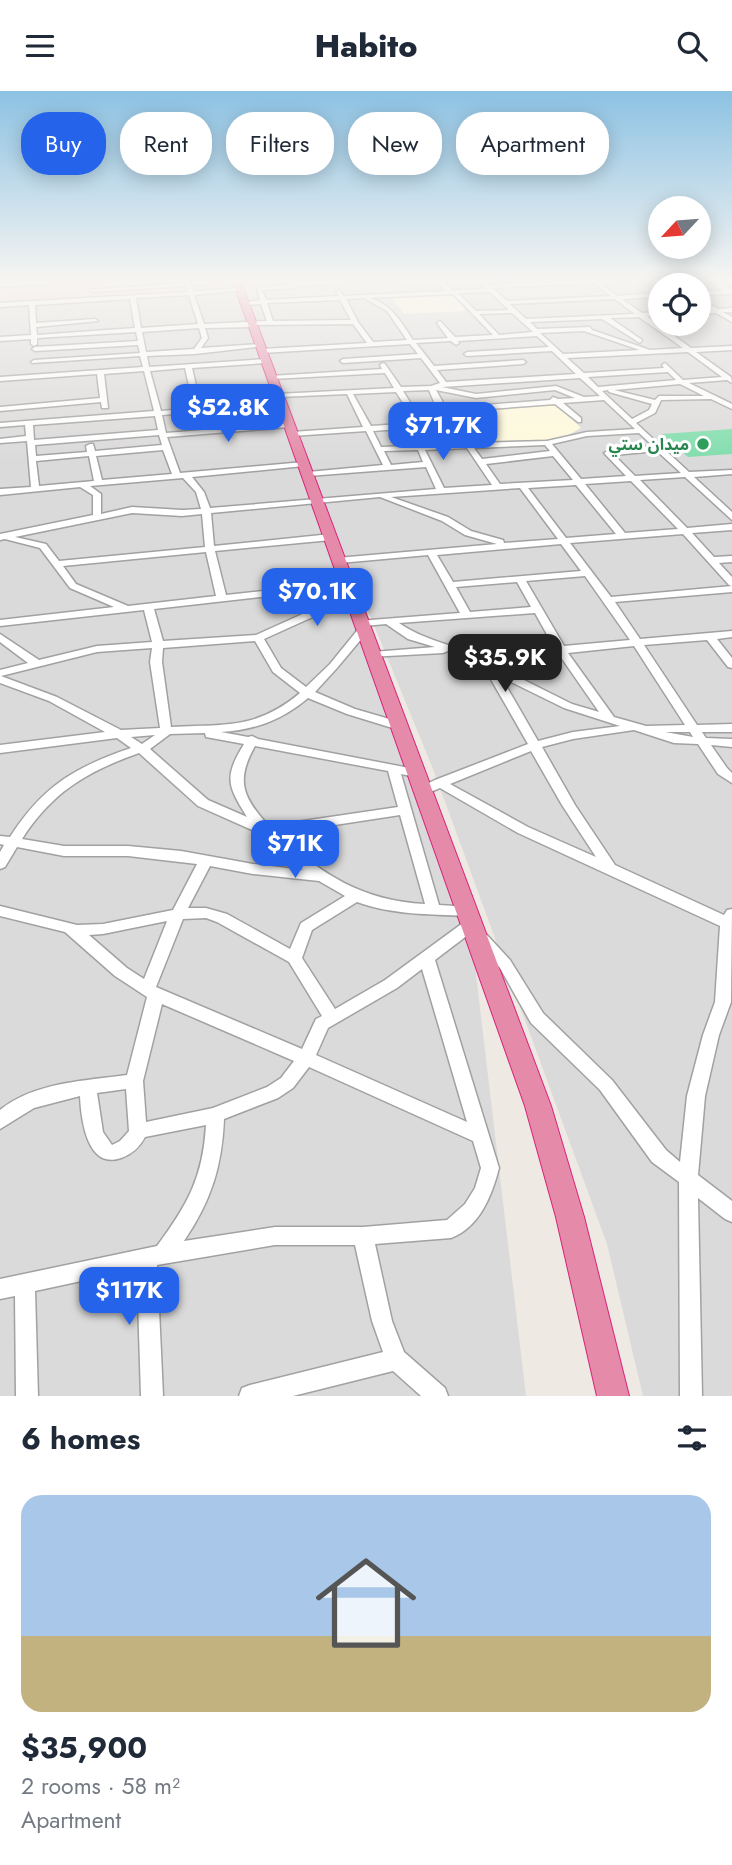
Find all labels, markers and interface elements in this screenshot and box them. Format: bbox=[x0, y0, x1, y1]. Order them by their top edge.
text: Habito bbox=[314, 23, 418, 69]
icon: menu bbox=[21, 27, 59, 65]
icon: search bbox=[673, 27, 711, 65]
chip: Buy bbox=[21, 112, 106, 175]
chip: Rent bbox=[120, 112, 212, 175]
chip: Filters bbox=[226, 112, 334, 175]
chip: New bbox=[348, 112, 442, 175]
chip: Apartment bbox=[456, 112, 609, 175]
north arrow bbox=[648, 196, 710, 259]
map controls bbox=[648, 196, 711, 336]
button: locate bbox=[648, 273, 711, 336]
pin: $52.8K bbox=[171, 385, 285, 444]
text: $52.8K bbox=[187, 390, 269, 424]
pin: $71.7K bbox=[386, 403, 500, 462]
text: $71.7K bbox=[404, 408, 482, 442]
place label: ميدان ستي bbox=[608, 433, 689, 457]
marker: ميدان ستي bbox=[695, 436, 711, 452]
pin: $70.1K bbox=[260, 568, 374, 628]
text: $70.1K bbox=[278, 574, 356, 608]
pin: $35.9K bbox=[448, 635, 562, 694]
text: $35.9K bbox=[464, 640, 546, 674]
pin: $71K bbox=[254, 821, 336, 880]
text: $71K bbox=[267, 826, 323, 860]
pin: $117K bbox=[80, 1267, 178, 1327]
text: $117K bbox=[95, 1273, 163, 1307]
text: 6 homes bbox=[21, 1417, 140, 1460]
icon: filters bbox=[673, 1419, 711, 1457]
icon: home bbox=[303, 1540, 429, 1666]
text: $35,900 bbox=[21, 1726, 147, 1769]
text: 2 rooms · 58 m² bbox=[21, 1769, 180, 1803]
text: Apartment bbox=[21, 1803, 121, 1837]

